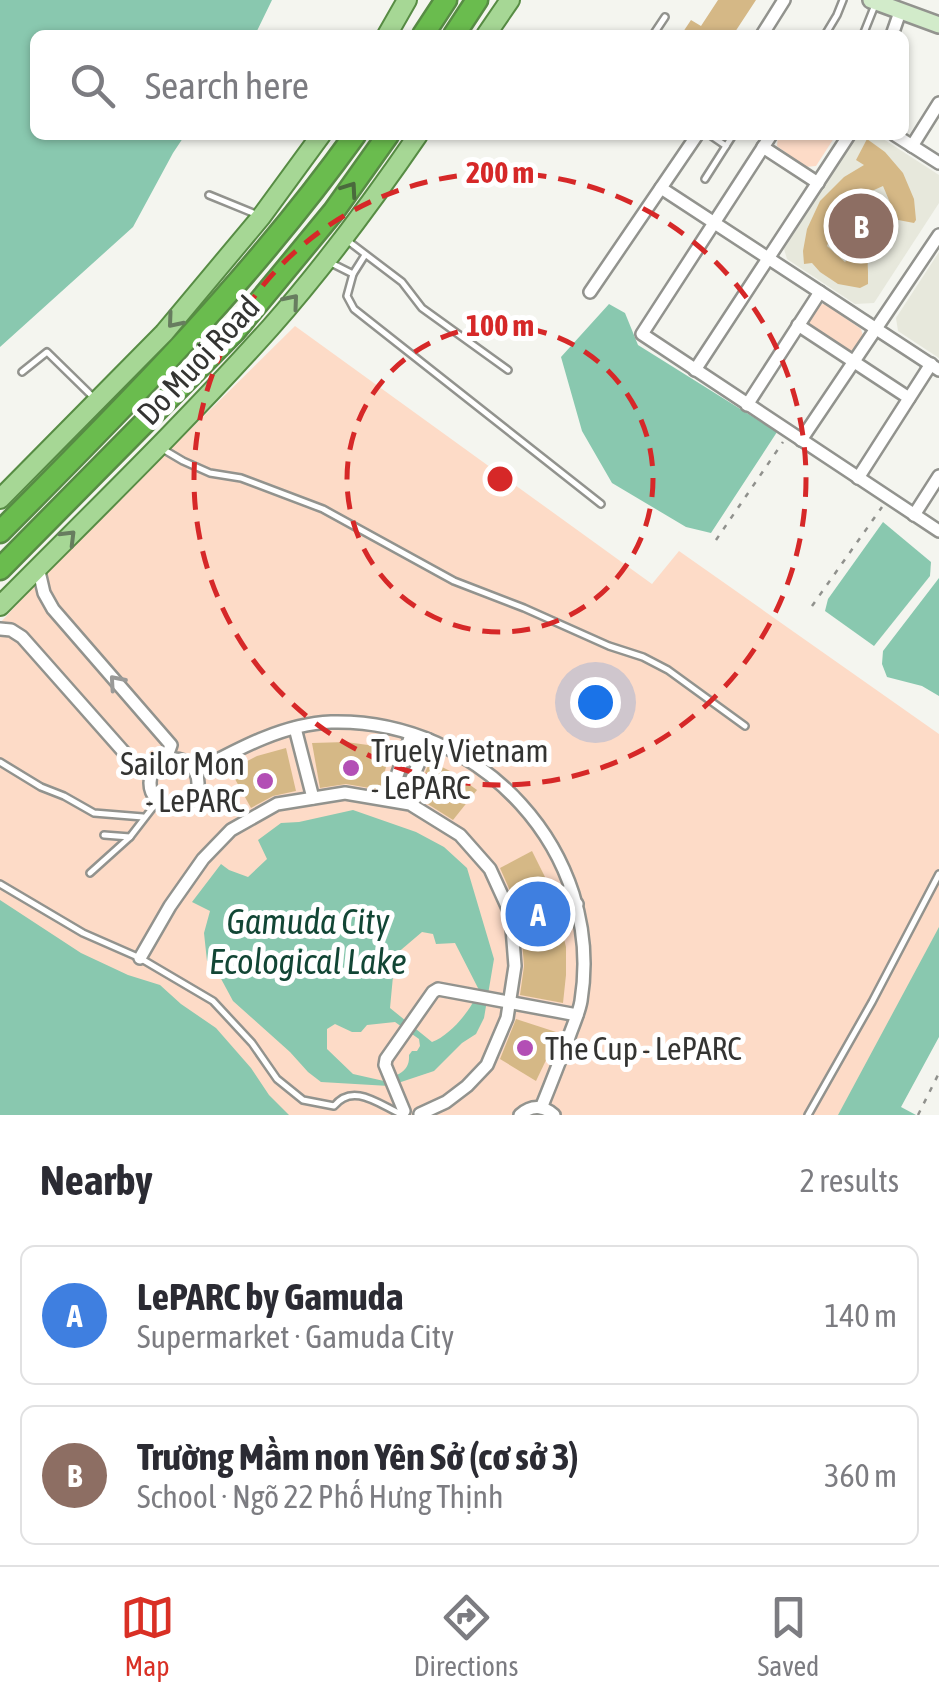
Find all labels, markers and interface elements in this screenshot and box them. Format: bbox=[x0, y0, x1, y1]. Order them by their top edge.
search box bbox=[30, 30, 909, 140]
icon: search bbox=[65, 58, 120, 113]
text: Search here bbox=[145, 64, 309, 107]
text: 200 m bbox=[466, 155, 534, 189]
one-way arrow bbox=[338, 181, 356, 200]
pin: B bbox=[828, 188, 894, 264]
street label: Do Muoi Road bbox=[129, 288, 267, 432]
one-way arrow bbox=[281, 295, 299, 313]
text: 100 m bbox=[466, 308, 534, 342]
one-way arrow bbox=[168, 310, 186, 328]
centre of rings bbox=[482, 461, 518, 497]
one-way arrow bbox=[57, 530, 75, 548]
one-way arrow bbox=[109, 676, 127, 694]
your location bbox=[570, 677, 621, 728]
place label: Truely Vietnam - LePARC bbox=[371, 732, 549, 806]
place label: Sailor Mon - LePARC bbox=[120, 745, 245, 819]
marker: Truely Vietnam - LePARC bbox=[340, 757, 362, 779]
marker: Sailor Mon - LePARC bbox=[254, 770, 276, 792]
pin: A bbox=[506, 876, 570, 952]
water label: Gamuda City Ecological Lake bbox=[209, 901, 407, 981]
place label: The Cup - LePARC bbox=[545, 1030, 742, 1067]
marker: The Cup - LePARC bbox=[514, 1037, 536, 1059]
text: Nearby bbox=[40, 1156, 153, 1204]
text: 2 results bbox=[800, 1162, 899, 1199]
text: LePARC by Gamuda bbox=[137, 1275, 403, 1318]
text: A bbox=[67, 1297, 82, 1334]
text: 140 m bbox=[824, 1297, 897, 1334]
text: Supermarket · Gamuda City bbox=[137, 1318, 454, 1355]
text: Trường Mầm non Yên Sở (cơ sở 3) bbox=[137, 1435, 579, 1478]
text: B bbox=[67, 1457, 82, 1494]
text: 360 m bbox=[824, 1457, 897, 1494]
text: School · Ngõ 22 Phố Hưng Thịnh bbox=[137, 1478, 504, 1515]
tab: Map bbox=[120, 1590, 175, 1682]
tab: Directions bbox=[414, 1590, 518, 1682]
tab: Saved bbox=[758, 1590, 819, 1682]

